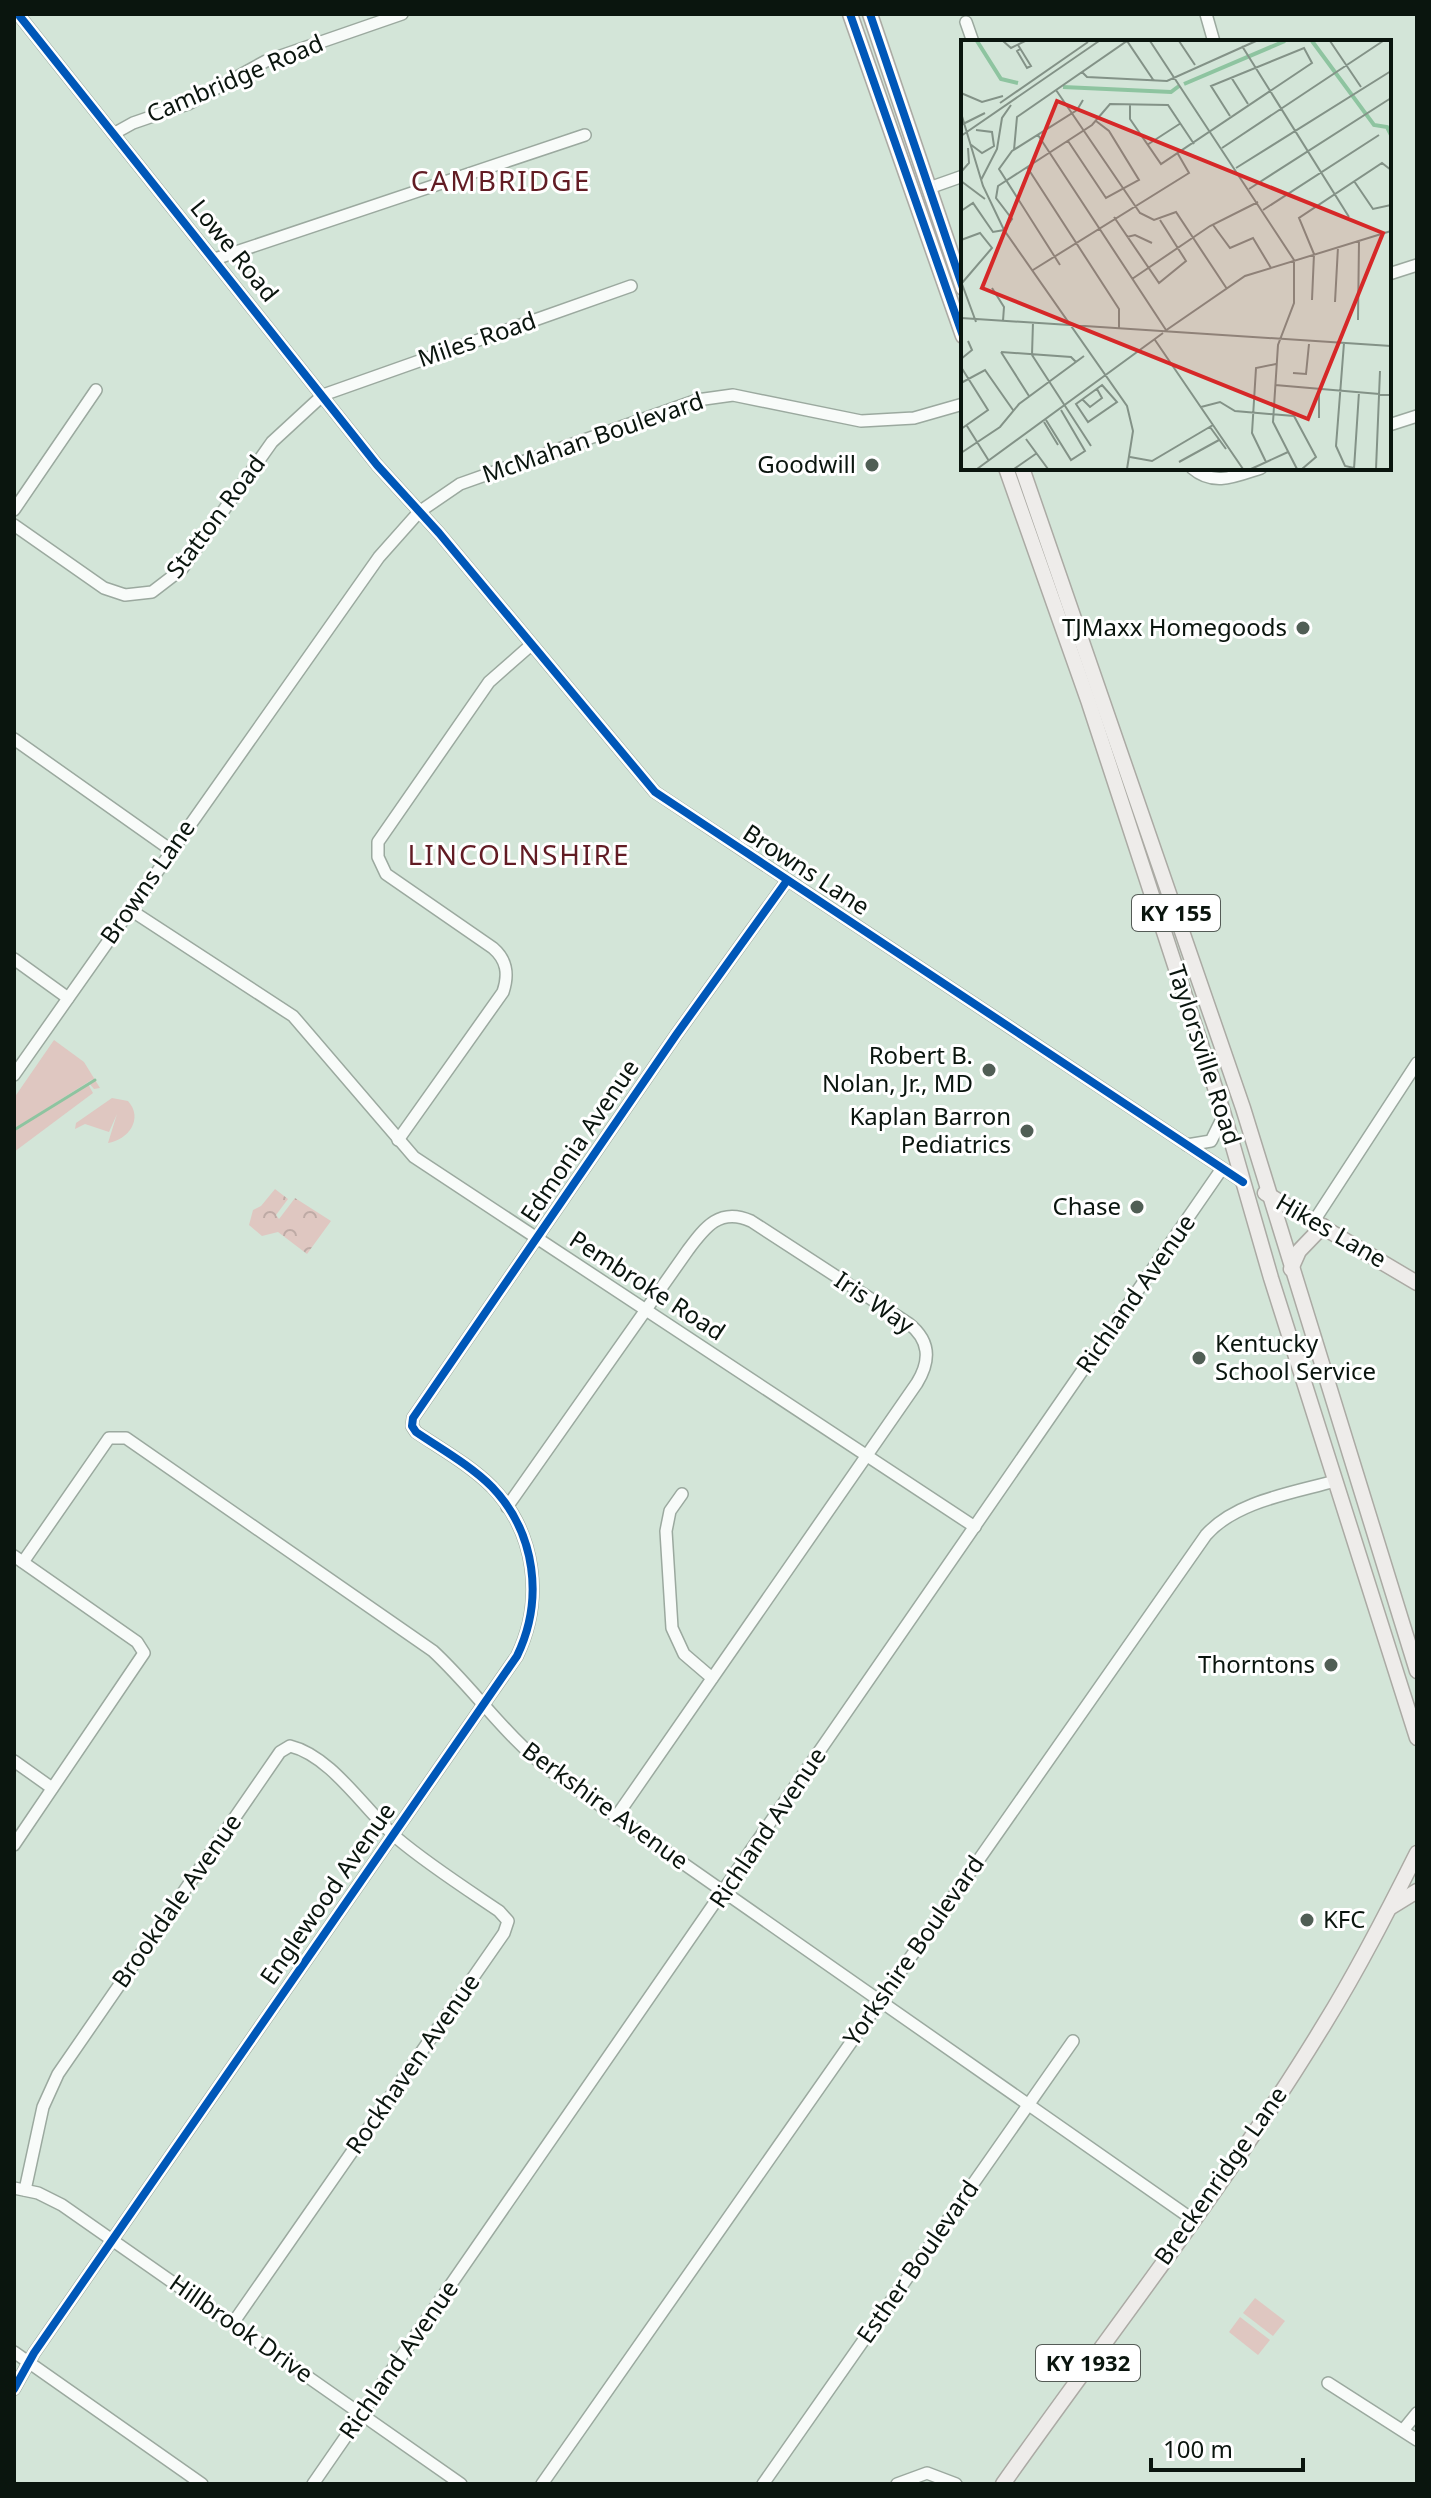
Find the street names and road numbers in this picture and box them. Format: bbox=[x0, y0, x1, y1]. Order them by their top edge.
street label: Cambridge Road bbox=[141, 26, 328, 130]
street label: Lowe Road bbox=[184, 192, 287, 308]
street label: Miles Road bbox=[413, 303, 540, 374]
street label: McMahan Boulevard bbox=[477, 383, 708, 490]
street label: Statton Road bbox=[158, 448, 272, 584]
street label: Browns Lane bbox=[92, 812, 202, 950]
street label: Browns Lane bbox=[737, 815, 877, 922]
road number: KY 155 bbox=[1132, 895, 1220, 931]
street label: Taylorsville Road bbox=[1161, 960, 1250, 1149]
street label: Edmonia Avenue bbox=[512, 1052, 646, 1228]
street label: Hikes Lane bbox=[1270, 1185, 1393, 1275]
street label: Richland Avenue bbox=[1068, 1207, 1202, 1379]
street label: Pembroke Road bbox=[564, 1222, 732, 1347]
street label: Iris Way bbox=[828, 1263, 922, 1341]
street label: Berkshire Avenue bbox=[516, 1733, 696, 1876]
street label: Richland Avenue bbox=[701, 1740, 833, 1914]
street label: Englewood Avenue bbox=[251, 1795, 402, 1991]
street label: Brookdale Avenue bbox=[103, 1807, 248, 1994]
street label: Yorkshire Boulevard bbox=[835, 1848, 991, 2052]
street label: Rockhaven Avenue bbox=[337, 1966, 486, 2160]
street label: Breckenridge Lane bbox=[1146, 2079, 1294, 2271]
street label: Esther Boulevard bbox=[848, 2173, 985, 2349]
street label: Hillbrook Drive bbox=[164, 2266, 320, 2389]
street label: Richland Avenue bbox=[331, 2273, 465, 2445]
road number: KY 1932 bbox=[1036, 2345, 1140, 2381]

